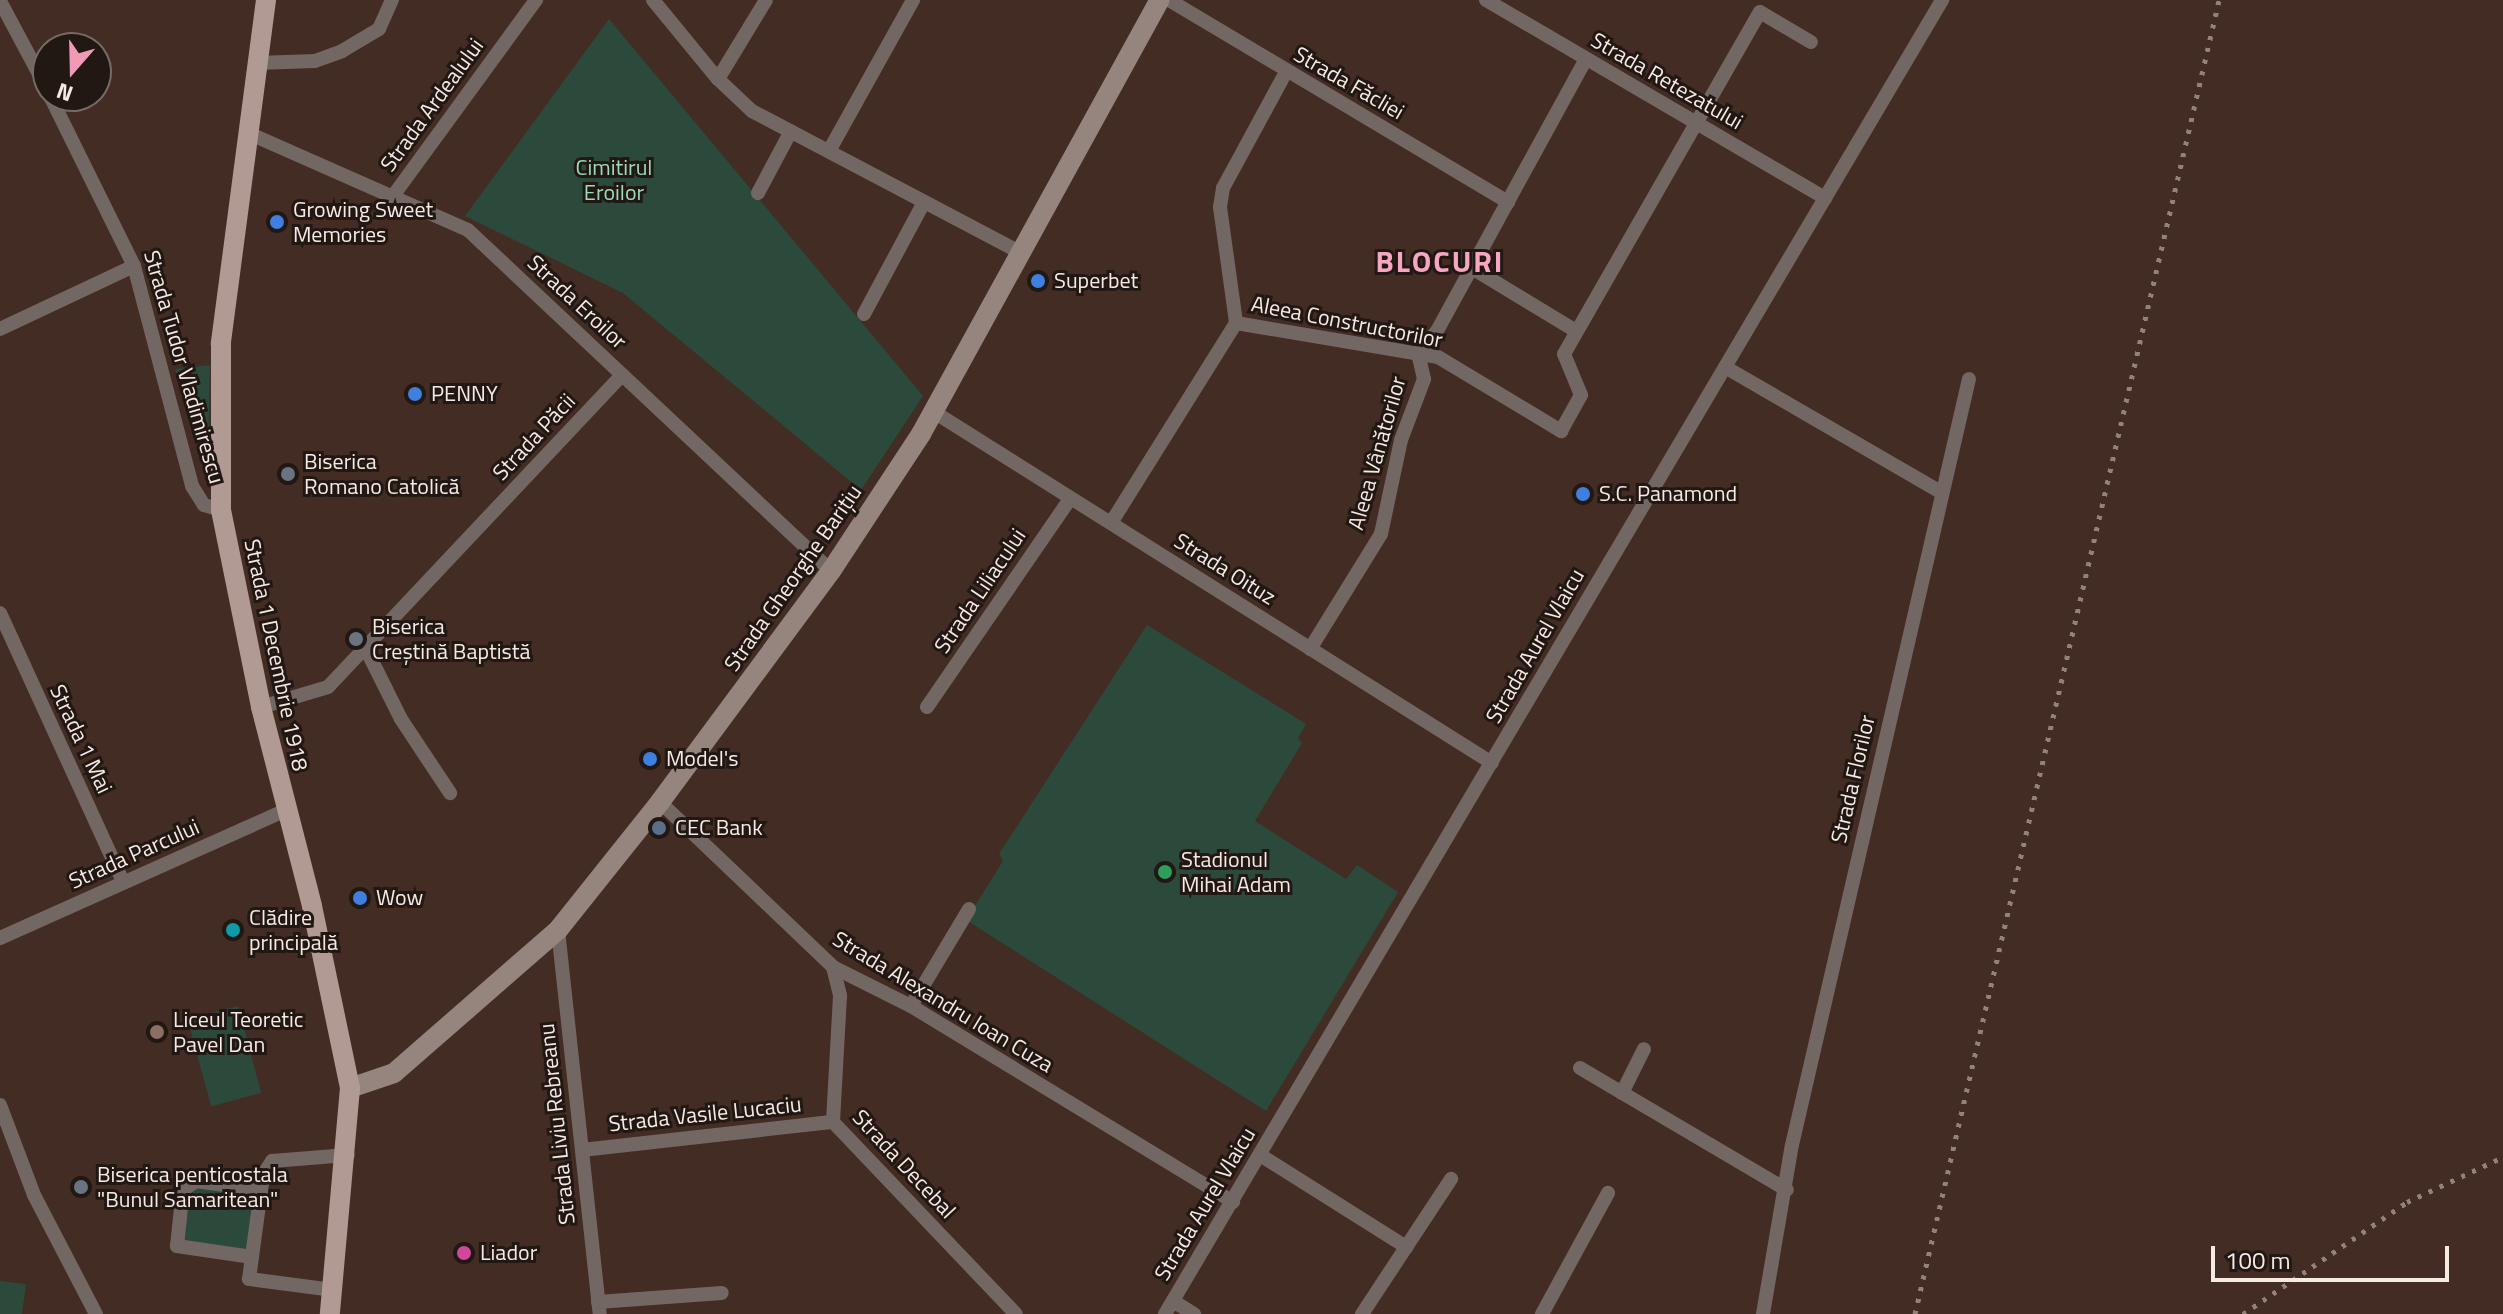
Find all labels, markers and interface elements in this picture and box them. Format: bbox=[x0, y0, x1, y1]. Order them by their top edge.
street label: Strada Retezatului bbox=[1586, 27, 1748, 135]
north arrow bbox=[32, 32, 112, 112]
street label: Strada Ardealului bbox=[375, 33, 489, 177]
street label: Strada Făcliei bbox=[1289, 41, 1409, 125]
text: N bbox=[51, 74, 77, 111]
park label: Cimitirul Eroilor bbox=[576, 154, 652, 206]
place label: Growing Sweet Memories bbox=[293, 196, 433, 248]
marker: Growing Sweet Memories bbox=[268, 213, 286, 231]
district label: BLOCURI bbox=[1376, 243, 1504, 279]
street label: Strada Tudor Vladimirescu bbox=[138, 247, 230, 487]
street label: Strada Eroilor bbox=[522, 249, 632, 355]
place label: Superbet bbox=[1054, 268, 1138, 294]
marker: Superbet bbox=[1029, 272, 1047, 290]
street label: Aleea Constructorilor bbox=[1249, 290, 1445, 354]
street label: Aleea Vânătorilor bbox=[1342, 373, 1412, 533]
place label: PENNY bbox=[431, 381, 498, 407]
marker: PENNY bbox=[406, 385, 424, 403]
street label: Strada Păcii bbox=[487, 388, 581, 486]
place label: Biserica Romano Catolică bbox=[304, 448, 460, 500]
marker: Biserica Romano Catolică bbox=[279, 465, 297, 483]
street label: Strada Gheorghe Barițiu bbox=[719, 480, 867, 676]
place label: S.C. Panamond bbox=[1599, 481, 1737, 507]
marker: S.C. Panamond bbox=[1574, 485, 1592, 503]
street label: Strada Liliacului bbox=[929, 524, 1031, 658]
street label: Strada Oituz bbox=[1170, 528, 1280, 610]
street label: Strada 1 Decembrie 1918 bbox=[239, 537, 313, 773]
street label: Strada Aurel Vlaicu bbox=[1480, 564, 1590, 728]
place label: Biserica Creștină Baptistă bbox=[372, 613, 531, 664]
marker: Biserica Creștină Baptistă bbox=[347, 630, 365, 648]
street label: Strada 1 Mai bbox=[44, 680, 118, 798]
street label: Strada Florilor bbox=[1825, 712, 1881, 846]
place label: Model's bbox=[666, 746, 739, 772]
marker: Model's bbox=[641, 750, 659, 768]
street label: Strada Parcului bbox=[65, 814, 203, 894]
place label: CEC Bank bbox=[675, 815, 763, 841]
marker: CEC Bank bbox=[650, 819, 668, 837]
place label: Stadionul Mihai Adam bbox=[1181, 846, 1291, 898]
marker: Stadionul Mihai Adam bbox=[1156, 863, 1174, 881]
place label: Wow bbox=[376, 885, 423, 911]
marker: Wow bbox=[351, 889, 369, 907]
place label: Clădire principală bbox=[249, 904, 338, 956]
marker: Clădire principală bbox=[224, 921, 242, 939]
street label: Strada Alexandru Ioan Cuza bbox=[828, 926, 1058, 1078]
place label: Liceul Teoretic Pavel Dan bbox=[173, 1006, 303, 1058]
street label: Strada Liviu Rebreanu bbox=[533, 1022, 581, 1226]
marker: Liceul Teoretic Pavel Dan bbox=[148, 1023, 166, 1041]
street label: Strada Vasile Lucaciu bbox=[607, 1091, 803, 1137]
street label: Strada Decebal bbox=[847, 1104, 961, 1224]
street label: Strada Aurel Vlaicu bbox=[1149, 1123, 1261, 1285]
place label: Biserica penticostala "Bunul Samaritean" bbox=[97, 1161, 288, 1212]
marker: Biserica penticostala "Bunul Samaritean" bbox=[72, 1178, 90, 1196]
scale bar bbox=[2215, 1230, 2453, 1280]
place label: Liador bbox=[480, 1240, 537, 1266]
text: 100 m bbox=[2225, 1242, 2291, 1278]
marker: Liador bbox=[455, 1244, 473, 1262]

